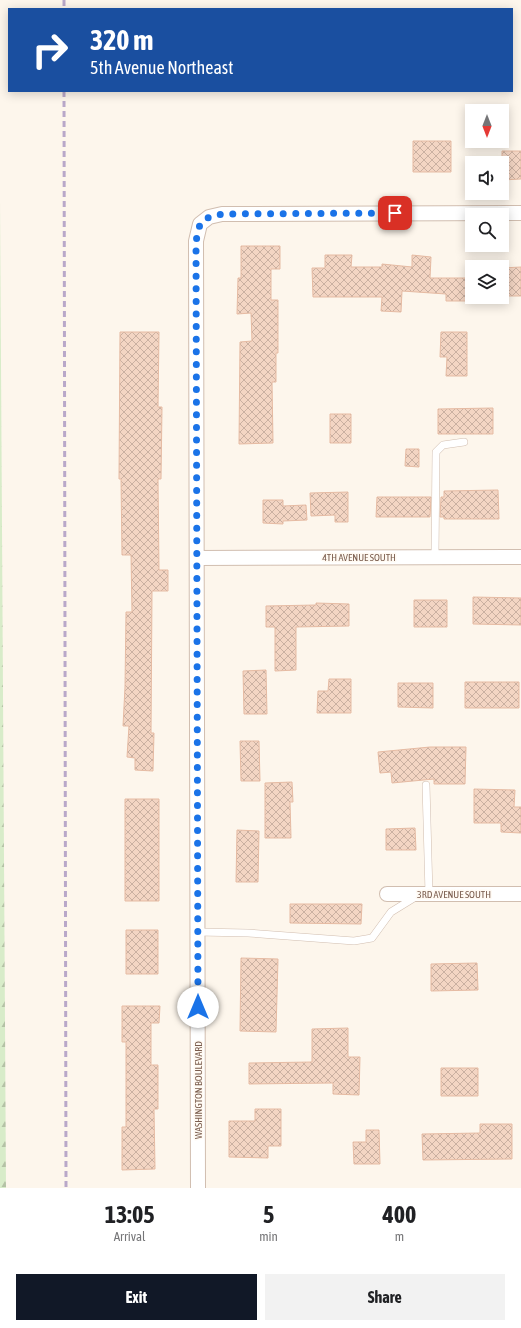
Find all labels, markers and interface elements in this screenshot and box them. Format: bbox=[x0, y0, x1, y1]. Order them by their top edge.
icon: right bbox=[24, 24, 76, 76]
text: 320 m bbox=[90, 24, 153, 56]
text: 5th Avenue Northeast bbox=[90, 57, 233, 78]
north arrow bbox=[465, 104, 509, 148]
map controls bbox=[465, 104, 509, 304]
button: sound bbox=[465, 156, 509, 200]
pin bbox=[378, 196, 412, 230]
icon: arrive bbox=[384, 202, 406, 224]
button: search bbox=[465, 208, 509, 252]
button: layers bbox=[465, 260, 509, 304]
street label: 4TH AVENUE SOUTH bbox=[322, 552, 396, 563]
street label: 3RD AVENUE SOUTH bbox=[417, 889, 491, 900]
position arrow bbox=[177, 986, 219, 1028]
street label: WASHINGTON BOULEVARD bbox=[193, 1041, 204, 1139]
text: 13:05 bbox=[105, 1201, 155, 1228]
text: 5 bbox=[263, 1201, 274, 1228]
text: 400 bbox=[383, 1201, 416, 1228]
text: Arrival bbox=[114, 1229, 145, 1244]
text: min bbox=[259, 1229, 278, 1244]
text: m bbox=[395, 1229, 404, 1244]
button: Exit bbox=[16, 1274, 257, 1320]
button: Share bbox=[265, 1274, 505, 1320]

